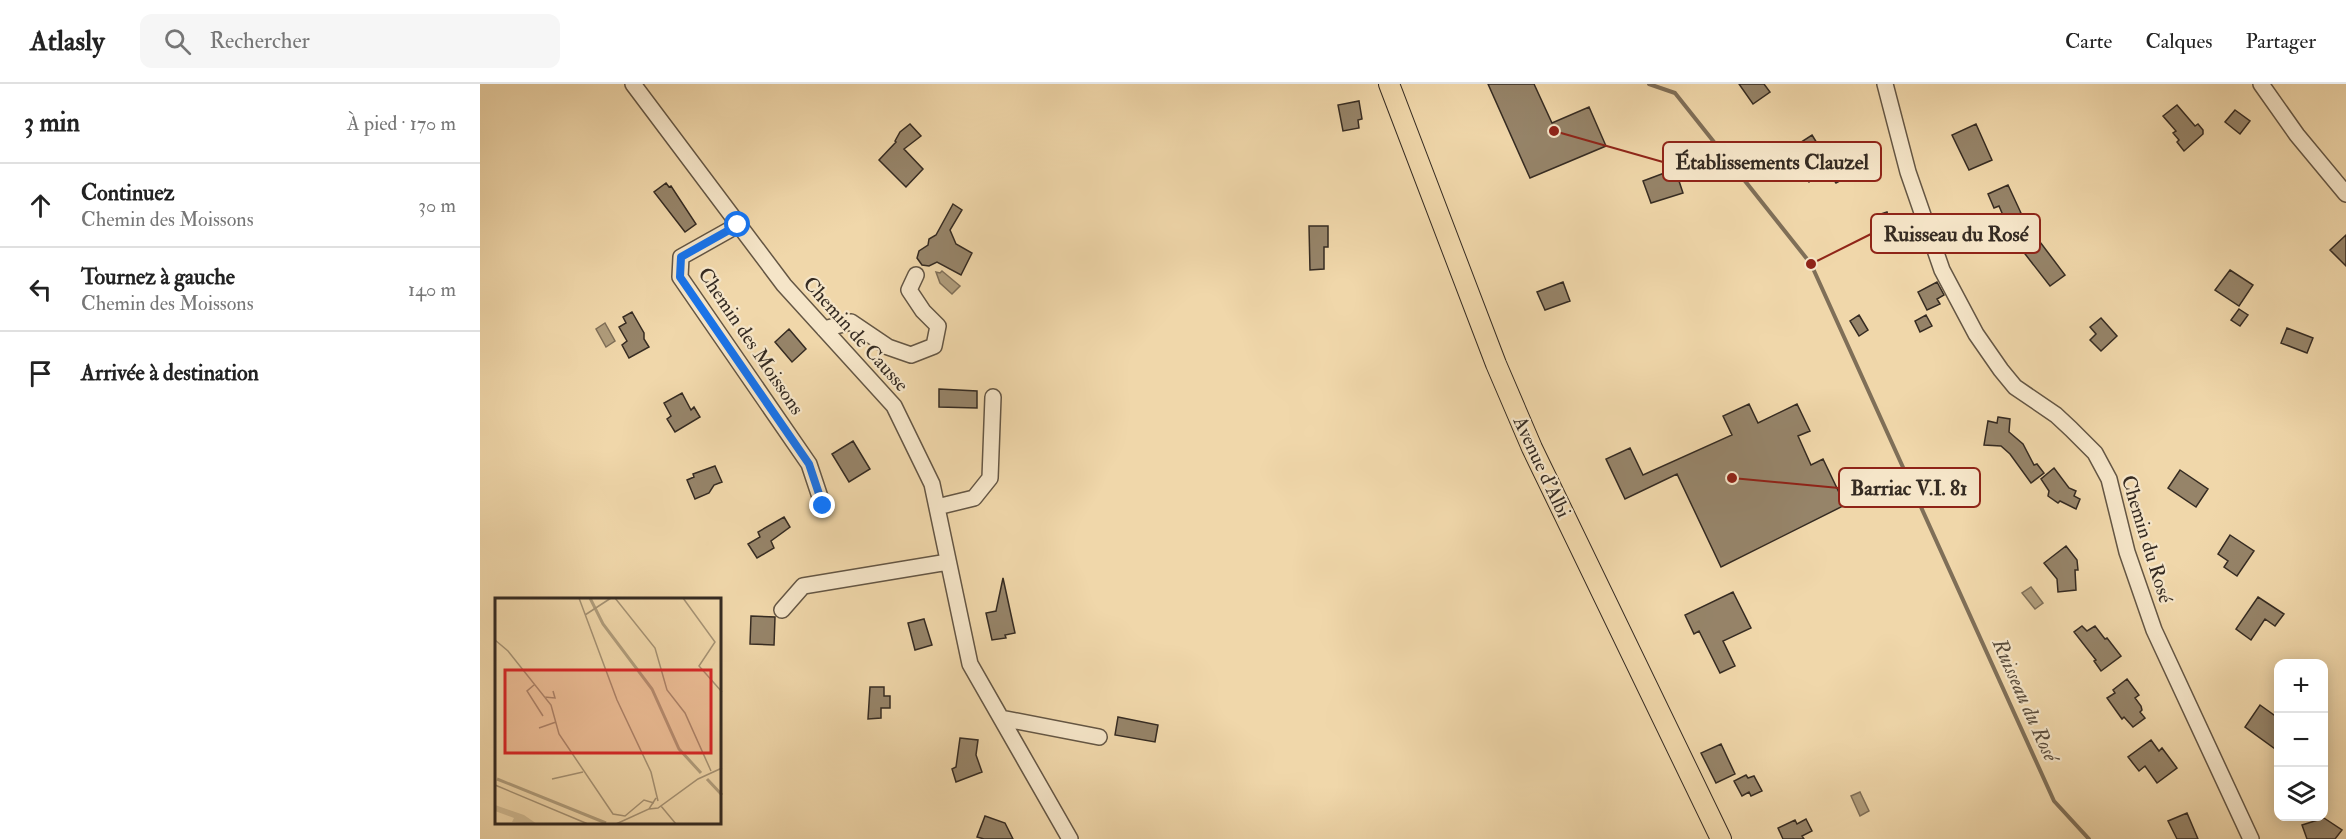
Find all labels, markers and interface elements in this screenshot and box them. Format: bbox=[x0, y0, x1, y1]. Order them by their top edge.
search box bbox=[140, 14, 560, 68]
text: Atlasly bbox=[30, 24, 104, 59]
icon: search bbox=[161, 25, 194, 58]
text: Rechercher bbox=[209, 27, 310, 55]
text: Carte bbox=[2065, 28, 2112, 55]
text: Calques bbox=[2145, 28, 2212, 55]
text: Partager bbox=[2245, 28, 2316, 55]
text: 3 min bbox=[24, 107, 80, 139]
text: À pied · 170 m bbox=[347, 111, 456, 136]
callout: Établissements Clauzel bbox=[1663, 142, 1881, 181]
text: Établissements Clauzel bbox=[1675, 149, 1869, 176]
text: Continuez bbox=[81, 179, 174, 207]
icon: ahead bbox=[24, 189, 57, 222]
text: 30 m bbox=[418, 193, 456, 218]
text: Chemin des Moissons bbox=[81, 207, 254, 232]
route start bbox=[724, 211, 750, 237]
callout: Ruisseau du Rosé bbox=[1871, 214, 2040, 253]
text: Ruisseau du Rosé bbox=[1884, 221, 2030, 248]
text: Tournez à gauche bbox=[81, 263, 235, 291]
street label: Chemin des Moissons bbox=[692, 263, 810, 420]
street label: Chemin de Causse bbox=[798, 271, 914, 397]
icon: left bbox=[24, 273, 57, 306]
text: 140 m bbox=[408, 277, 456, 302]
text: Chemin des Moissons bbox=[81, 291, 254, 316]
icon: arrive bbox=[24, 357, 57, 390]
text: Arrivée à destination bbox=[81, 359, 259, 387]
street label: Avenue d'Albi bbox=[1507, 411, 1576, 522]
callout: Barriac V.I. 81 bbox=[1839, 468, 1980, 507]
street label: Chemin du Rosé bbox=[2116, 472, 2178, 606]
text: Barriac V.I. 81 bbox=[1851, 475, 1967, 502]
route end bbox=[809, 492, 835, 518]
inset map bbox=[495, 598, 722, 824]
water label: Ruisseau du Rosé bbox=[1986, 634, 2065, 768]
map controls bbox=[2274, 659, 2328, 821]
button: + bbox=[2274, 659, 2328, 713]
button: − bbox=[2274, 713, 2328, 767]
button: layers bbox=[2274, 767, 2328, 821]

